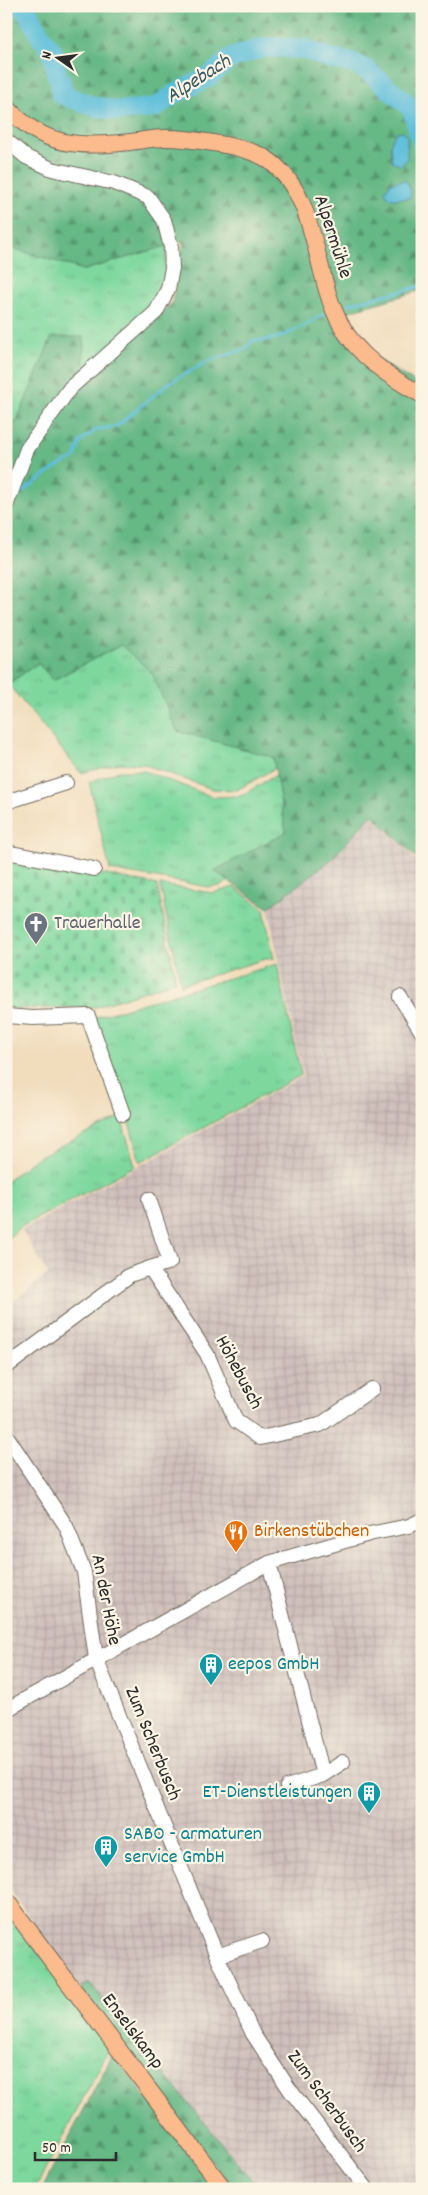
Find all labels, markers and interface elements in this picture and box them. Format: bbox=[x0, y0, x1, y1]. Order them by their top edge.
north arrow bbox=[32, 32, 82, 82]
water label: Alpebach bbox=[160, 47, 239, 112]
text: N bbox=[37, 49, 58, 61]
street label: Alpermühle bbox=[305, 192, 359, 283]
place label: Trauerhalle bbox=[54, 910, 141, 938]
church icon: Trauerhalle bbox=[23, 911, 49, 945]
street label: Höhebusch bbox=[207, 1331, 269, 1415]
place label: Birkenstübchen bbox=[254, 1518, 369, 1546]
restaurant icon: Birkenstübchen bbox=[223, 1519, 249, 1553]
street label: An der Höhe bbox=[82, 1552, 128, 1648]
place label: eepos GmbH bbox=[228, 1651, 319, 1679]
building icon: eepos GmbH bbox=[198, 1652, 224, 1686]
street label: Zum Scherbusch bbox=[116, 1683, 188, 1805]
place label: ET-Dienstleistungen bbox=[203, 1779, 352, 1807]
building icon: ET-Dienstleistungen bbox=[356, 1780, 382, 1814]
place label: SABO - armaturen service GmbH bbox=[124, 1821, 262, 1872]
building icon: SABO - armaturen service GmbH bbox=[93, 1834, 119, 1868]
street label: Enselskamp bbox=[94, 1988, 170, 2076]
street label: Zum Scherbusch bbox=[279, 2045, 373, 2159]
scale bar bbox=[35, 2130, 116, 2162]
text: 50 m bbox=[42, 2138, 71, 2160]

